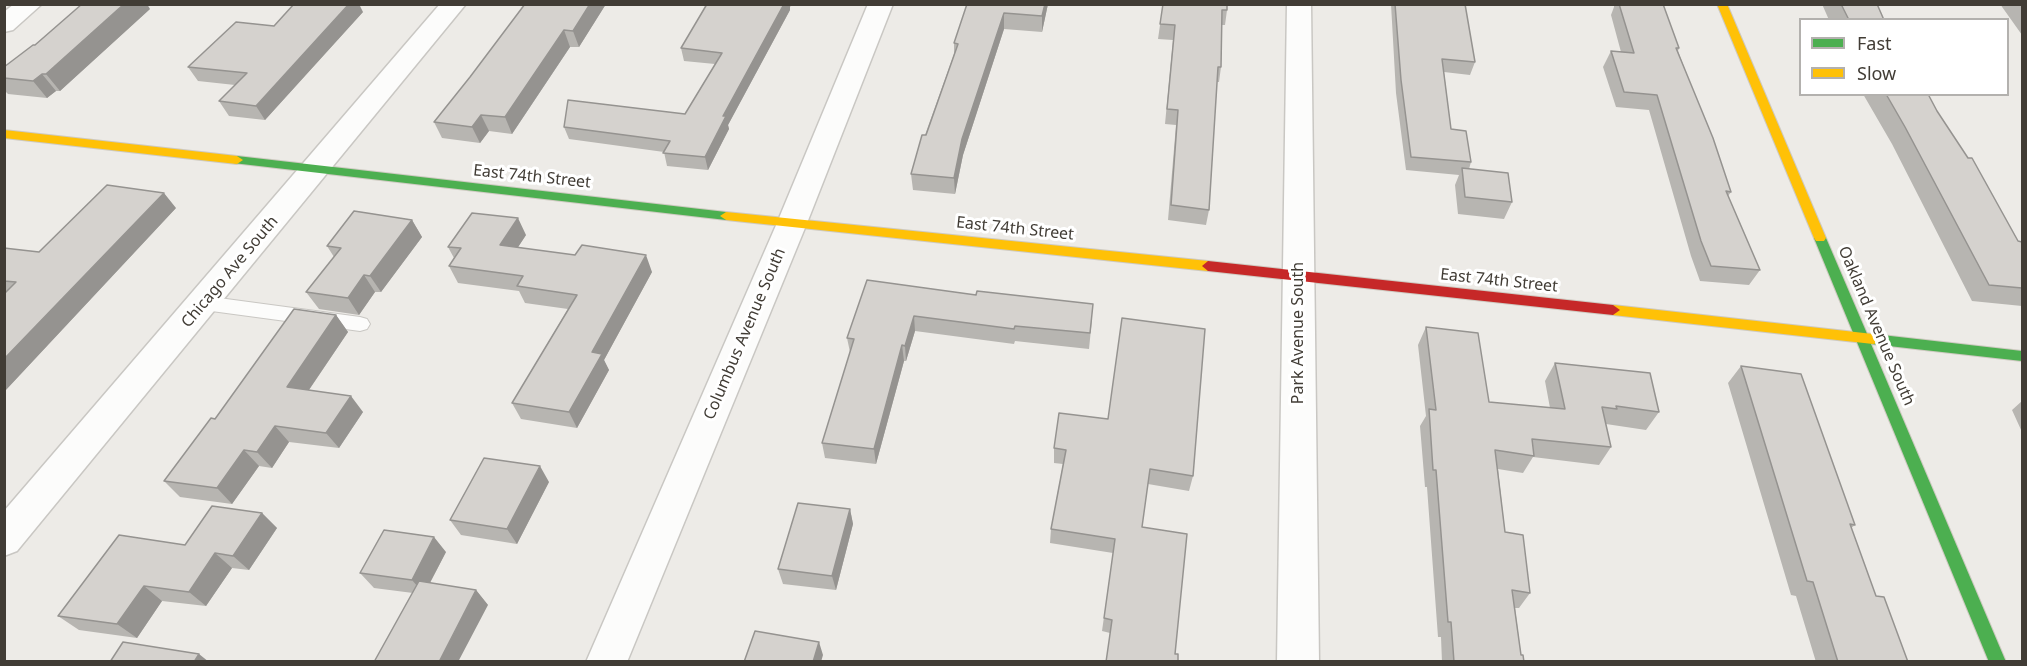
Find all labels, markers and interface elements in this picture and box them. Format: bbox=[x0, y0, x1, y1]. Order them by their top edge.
legend bbox=[1799, 18, 2009, 96]
text: Fast bbox=[1857, 31, 1892, 55]
text: Slow bbox=[1857, 61, 1896, 85]
street label: East 74th Street bbox=[472, 161, 592, 193]
street label: Chicago Ave South bbox=[178, 212, 282, 332]
street label: East 74th Street bbox=[955, 213, 1075, 245]
street label: Oakland Avenue South bbox=[1834, 243, 1918, 409]
street label: Columbus Avenue South bbox=[700, 245, 790, 423]
street label: Park Avenue South bbox=[1288, 262, 1308, 404]
street label: East 74th Street bbox=[1439, 265, 1559, 297]

